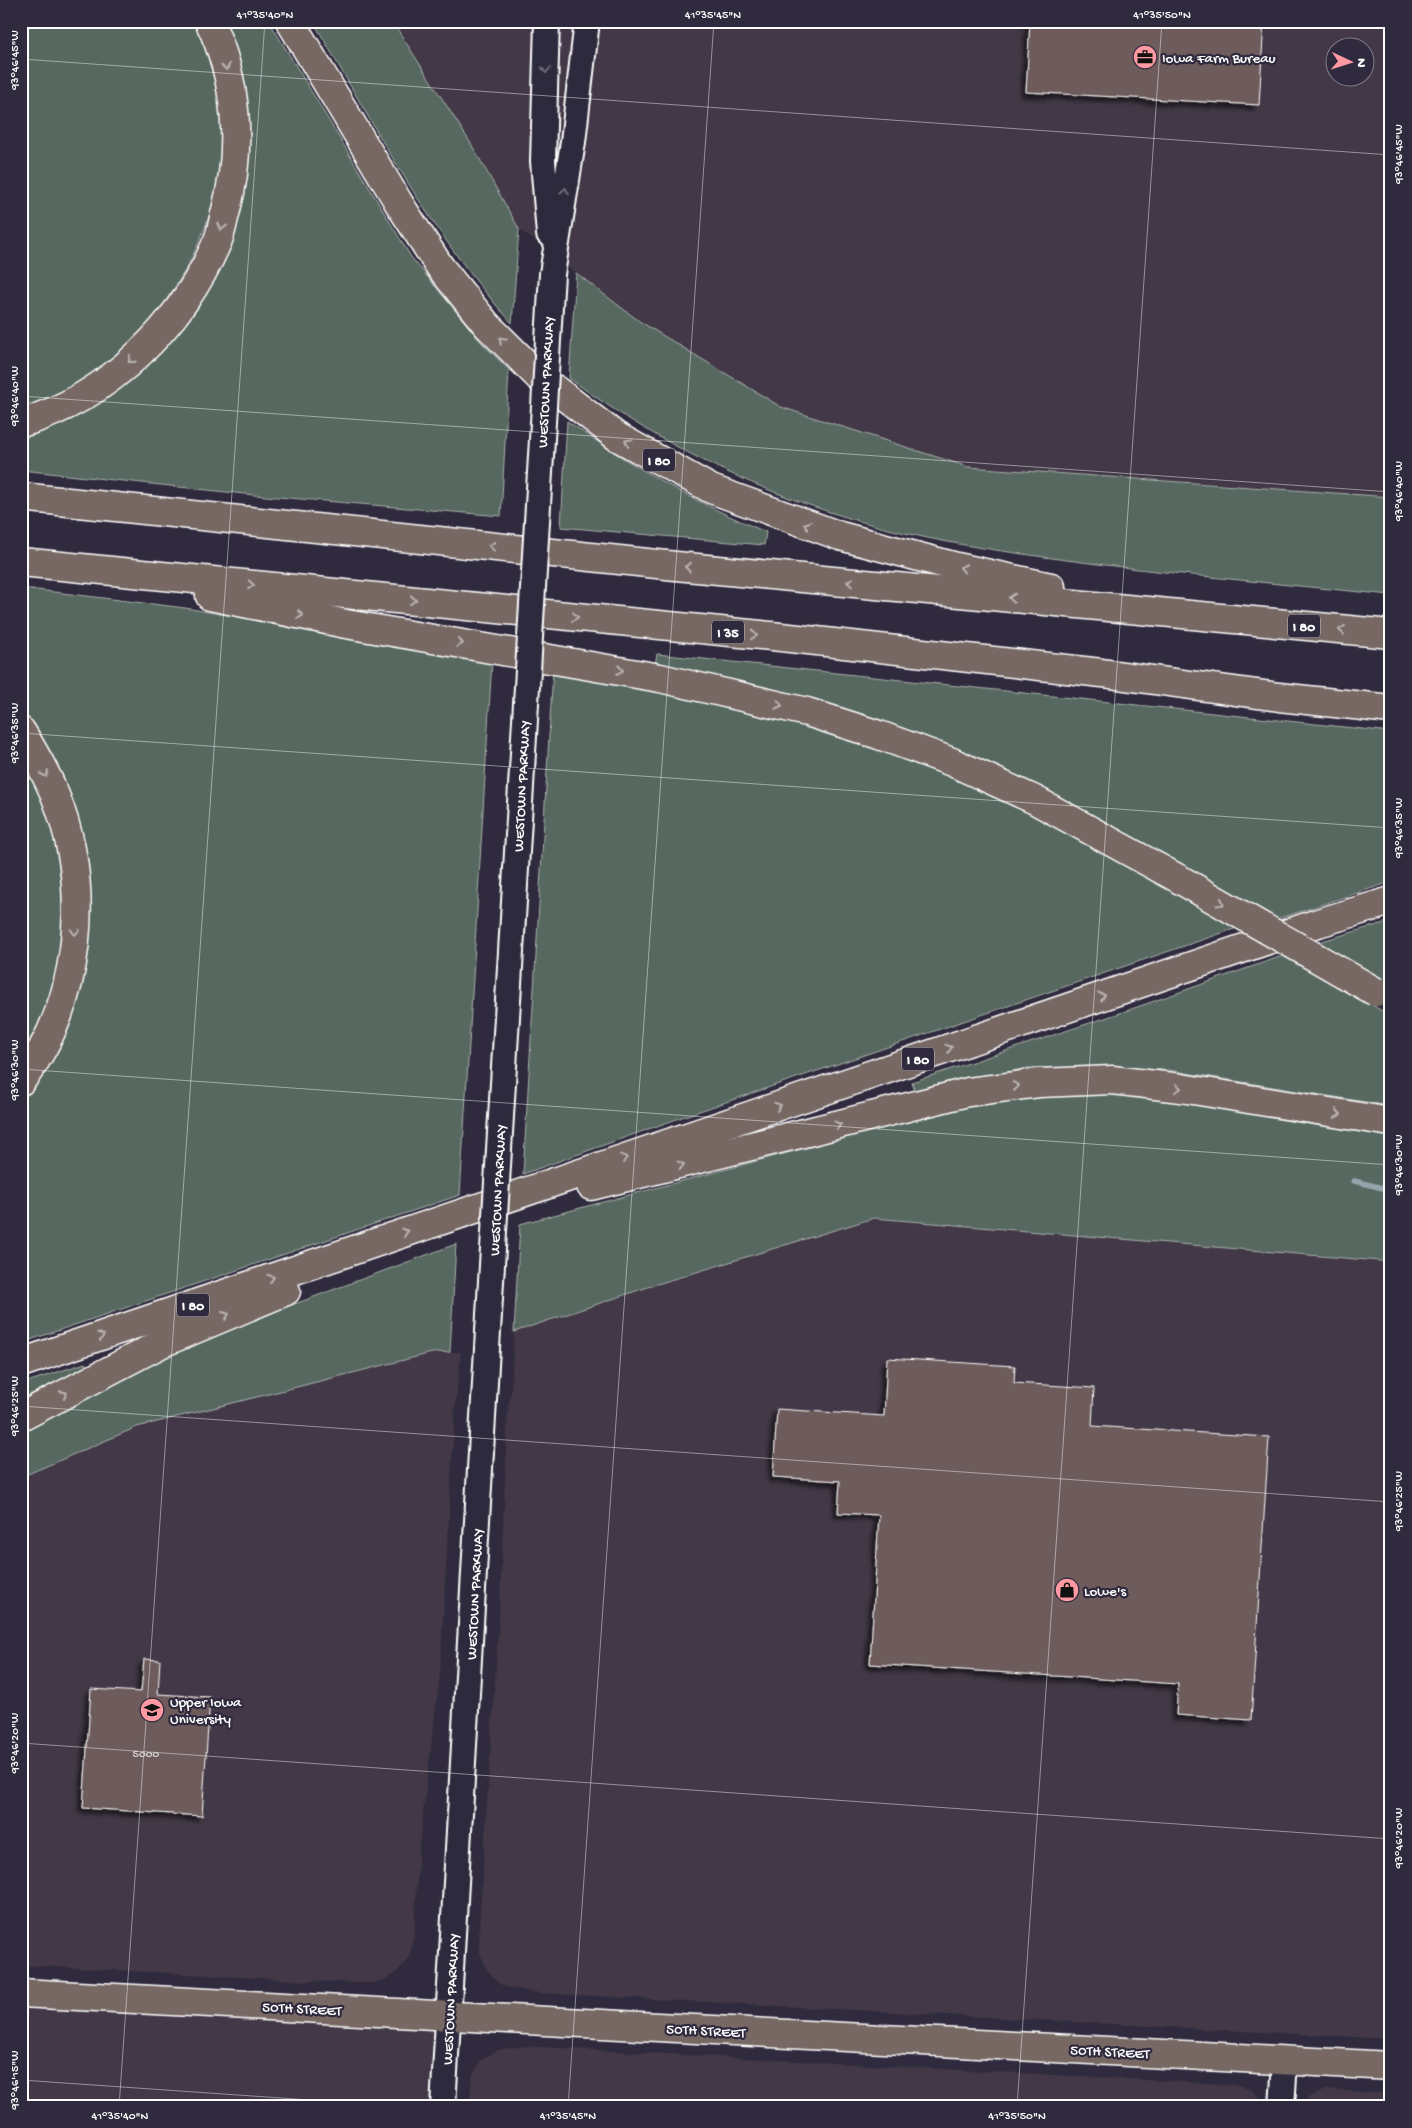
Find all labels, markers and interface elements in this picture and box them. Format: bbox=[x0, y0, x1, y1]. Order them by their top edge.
text: 41°35'40"N bbox=[237, 9, 294, 23]
text: 41°35'45"N bbox=[685, 9, 741, 23]
text: 41°35'50"N bbox=[1133, 9, 1191, 23]
text: 93°46'45"W bbox=[9, 30, 23, 91]
north arrow bbox=[1324, 38, 1374, 88]
office icon: Iowa Farm Bureau bbox=[1132, 44, 1158, 70]
place label: Iowa Farm Bureau bbox=[1162, 50, 1276, 68]
text: N bbox=[1352, 58, 1369, 68]
one-way arrow bbox=[220, 62, 231, 71]
one-way arrow bbox=[540, 66, 551, 74]
text: 93°46'45"W bbox=[1393, 124, 1407, 185]
one-way arrow bbox=[560, 187, 570, 195]
one-way arrow bbox=[217, 222, 227, 230]
street label: WESTOWN PARKWAY bbox=[535, 316, 559, 448]
one-way arrow bbox=[499, 337, 508, 346]
one-way arrow bbox=[128, 354, 137, 363]
text: 93°46'40"W bbox=[9, 366, 23, 427]
one-way arrow bbox=[624, 438, 633, 448]
road number: I 80 bbox=[643, 448, 675, 472]
text: 93°46'40"W bbox=[1393, 461, 1407, 522]
one-way arrow bbox=[803, 520, 811, 530]
one-way arrow bbox=[487, 541, 495, 552]
one-way arrow bbox=[684, 561, 692, 572]
one-way arrow bbox=[959, 563, 967, 574]
one-way arrow bbox=[846, 577, 854, 588]
one-way arrow bbox=[248, 579, 256, 590]
one-way arrow bbox=[1007, 593, 1015, 604]
one-way arrow bbox=[410, 595, 418, 606]
one-way arrow bbox=[296, 609, 304, 619]
one-way arrow bbox=[571, 611, 579, 622]
road number: I 80 bbox=[1288, 614, 1320, 638]
road number: I 35 bbox=[712, 620, 744, 644]
one-way arrow bbox=[1338, 624, 1346, 635]
one-way arrow bbox=[750, 629, 758, 640]
one-way arrow bbox=[456, 637, 464, 647]
one-way arrow bbox=[616, 665, 625, 675]
one-way arrow bbox=[774, 699, 783, 710]
text: 93°46'35"W bbox=[9, 703, 23, 764]
street label: WESTOWN PARKWAY bbox=[511, 720, 535, 852]
one-way arrow bbox=[39, 769, 50, 778]
text: 93°46'35"W bbox=[1393, 798, 1407, 859]
one-way arrow bbox=[1216, 897, 1225, 907]
one-way arrow bbox=[70, 928, 81, 936]
one-way arrow bbox=[1098, 992, 1106, 1002]
text: 93°46'30"W bbox=[9, 1040, 23, 1101]
one-way arrow bbox=[944, 1044, 952, 1054]
road number: I 80 bbox=[902, 1048, 934, 1070]
one-way arrow bbox=[1012, 1081, 1020, 1091]
one-way arrow bbox=[1174, 1082, 1182, 1093]
one-way arrow bbox=[773, 1102, 782, 1112]
one-way arrow bbox=[1334, 1108, 1342, 1119]
one-way arrow bbox=[834, 1120, 843, 1131]
street label: WESTOWN PARKWAY bbox=[487, 1124, 511, 1256]
text: 93°46'30"W bbox=[1393, 1135, 1407, 1196]
one-way arrow bbox=[619, 1154, 628, 1164]
one-way arrow bbox=[676, 1160, 685, 1171]
one-way arrow bbox=[400, 1228, 409, 1238]
one-way arrow bbox=[266, 1274, 275, 1284]
road number: I 80 bbox=[177, 1294, 209, 1316]
one-way arrow bbox=[221, 1311, 230, 1322]
one-way arrow bbox=[96, 1332, 104, 1342]
text: 93°46'25"W bbox=[9, 1376, 23, 1437]
one-way arrow bbox=[59, 1390, 68, 1400]
text: 93°46'25"W bbox=[1393, 1471, 1407, 1532]
street label: WESTOWN PARKWAY bbox=[464, 1528, 488, 1660]
shop icon: Lowe's bbox=[1054, 1577, 1080, 1603]
place label: Lowe's bbox=[1084, 1583, 1126, 1601]
place label: Upper Iowa University bbox=[170, 1694, 242, 1729]
school or university icon: Upper Iowa University bbox=[139, 1697, 165, 1723]
text: 93°46'20"W bbox=[9, 1713, 23, 1774]
house number: 5000 bbox=[133, 1748, 160, 1762]
text: 93°46'20"W bbox=[1393, 1808, 1407, 1869]
street label: WESTOWN PARKWAY bbox=[440, 1933, 464, 2065]
street label: 50TH STREET bbox=[262, 1999, 343, 2021]
street label: 50TH STREET bbox=[666, 2021, 747, 2043]
street label: 50TH STREET bbox=[1070, 2042, 1151, 2064]
text: 93°46'15"W bbox=[9, 2051, 23, 2110]
text: 41°35'40"N bbox=[92, 2110, 149, 2124]
text: 41°35'45"N bbox=[540, 2110, 596, 2124]
text: 41°35'50"N bbox=[988, 2110, 1046, 2124]

